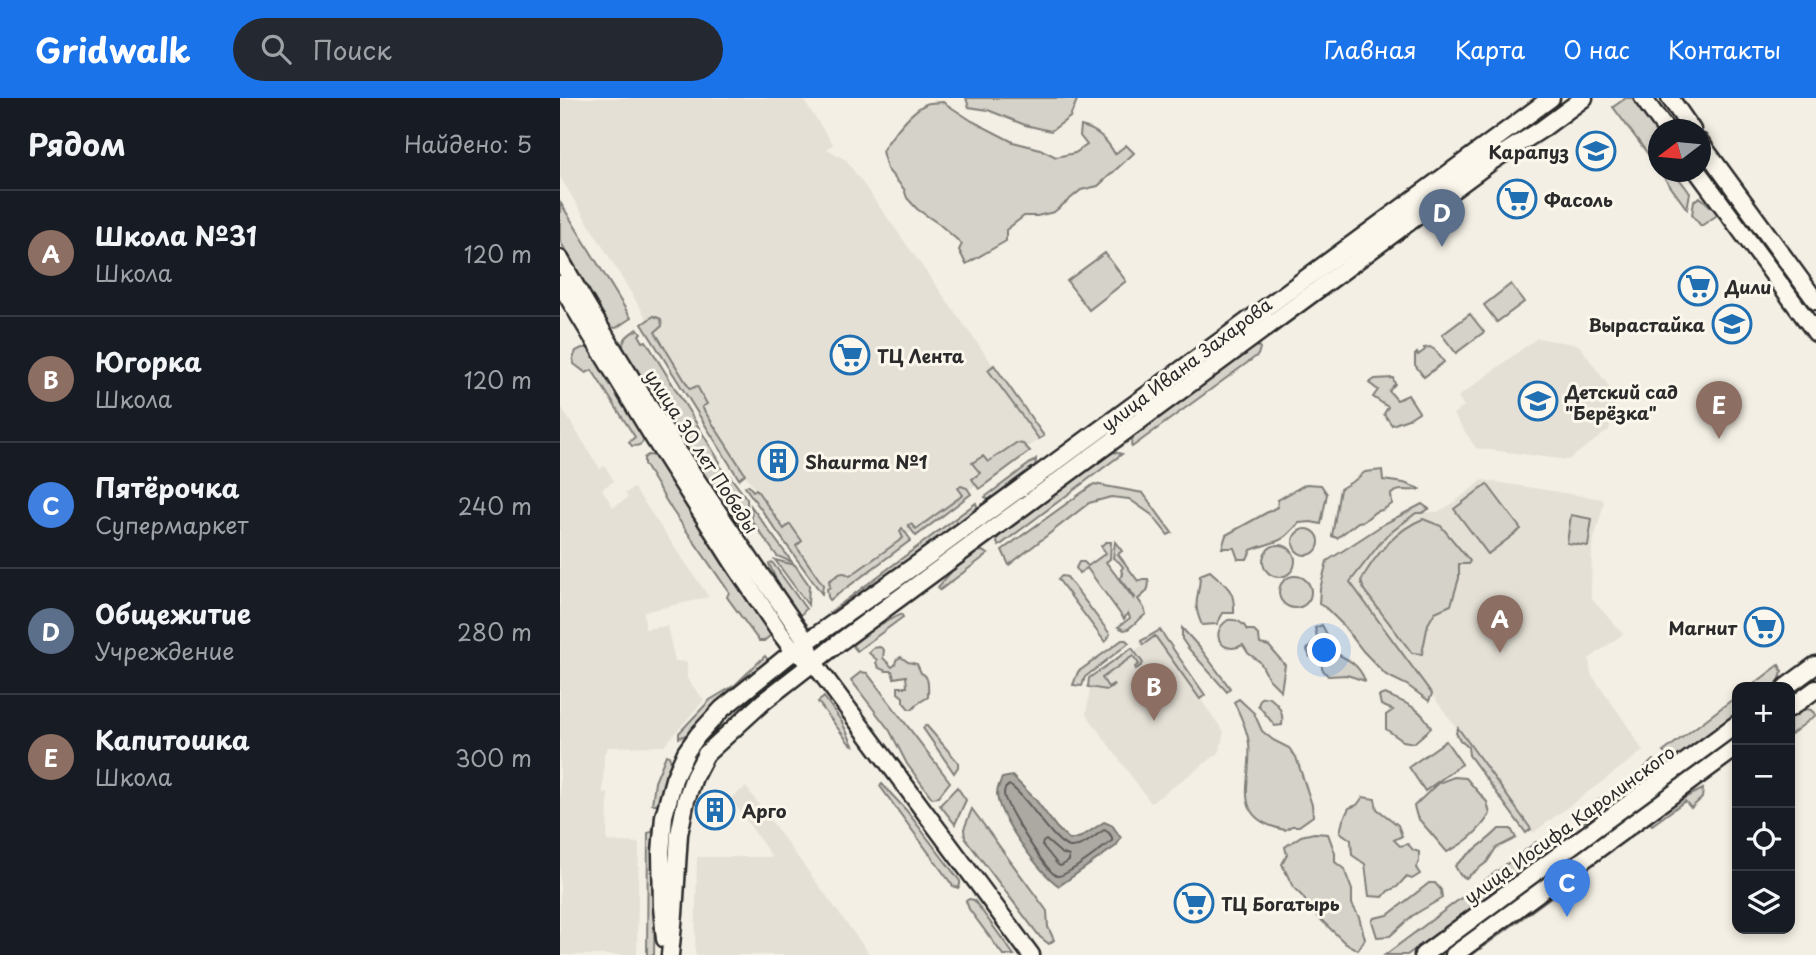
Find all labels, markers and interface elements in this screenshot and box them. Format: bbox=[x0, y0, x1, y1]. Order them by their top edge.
search box bbox=[233, 18, 723, 81]
text: Gridwalk bbox=[35, 24, 191, 74]
icon: search bbox=[257, 30, 295, 68]
text: Поиск bbox=[313, 30, 392, 69]
text: Главная bbox=[1324, 31, 1417, 67]
text: Карта bbox=[1455, 31, 1525, 67]
text: О нас bbox=[1563, 31, 1630, 67]
text: Контакты bbox=[1668, 31, 1781, 67]
north arrow bbox=[1648, 119, 1711, 182]
text: Рядом bbox=[28, 121, 126, 166]
text: Найдено: 5 bbox=[404, 126, 532, 161]
school or university icon: Карапуз bbox=[1575, 130, 1617, 172]
place label: Карапуз bbox=[1489, 138, 1569, 165]
supermarket icon: Фасоль bbox=[1496, 178, 1538, 220]
place label: Фасоль bbox=[1544, 186, 1613, 213]
pin: D bbox=[1419, 189, 1465, 247]
text: Школа №31 bbox=[95, 216, 257, 255]
text: A bbox=[42, 236, 60, 271]
text: 120 m bbox=[464, 236, 532, 271]
text: Школа bbox=[95, 255, 172, 290]
supermarket icon: Дили bbox=[1677, 265, 1719, 307]
place label: Дили bbox=[1724, 273, 1772, 300]
street label: улица Ивана Захарова bbox=[1095, 290, 1278, 437]
school or university icon: Вырастайка bbox=[1711, 303, 1753, 345]
place label: Вырастайка bbox=[1588, 311, 1705, 338]
supermarket icon: ТЦ Лента bbox=[829, 334, 871, 376]
text: Югорка bbox=[95, 342, 202, 381]
place label: ТЦ Лента bbox=[877, 342, 965, 369]
text: B bbox=[43, 362, 59, 397]
text: 120 m bbox=[464, 362, 532, 397]
street label: улица 30 лет Победы bbox=[639, 364, 765, 538]
place label: Детский сад "Берёзка" bbox=[1564, 378, 1678, 426]
school or university icon: Детский сад "Берёзка" bbox=[1517, 380, 1559, 422]
text: Школа bbox=[95, 381, 172, 416]
pin: E bbox=[1696, 381, 1742, 439]
building icon: Shaurma №1 bbox=[757, 440, 799, 482]
place label: Shaurma №1 bbox=[805, 448, 928, 475]
text: Пятёрочка bbox=[95, 468, 240, 507]
text: C bbox=[42, 488, 60, 523]
text: 240 m bbox=[458, 488, 532, 523]
text: Супермаркет bbox=[95, 507, 249, 542]
text: Общежитие bbox=[95, 594, 251, 633]
pin: A bbox=[1477, 595, 1523, 653]
supermarket icon: Магнит bbox=[1743, 606, 1785, 648]
text: D bbox=[42, 614, 60, 649]
text: 280 m bbox=[457, 614, 532, 649]
place label: Магнит bbox=[1669, 614, 1738, 641]
text: Учреждение bbox=[95, 633, 235, 668]
your location bbox=[1307, 633, 1341, 667]
pin: B bbox=[1131, 663, 1177, 721]
map controls bbox=[1732, 682, 1795, 934]
button: + bbox=[1732, 682, 1795, 745]
text: Капитошка bbox=[95, 720, 250, 759]
street label: улица Иосифа Каролинского bbox=[1458, 738, 1680, 910]
text: E bbox=[44, 740, 58, 775]
text: 300 m bbox=[455, 740, 532, 775]
button: − bbox=[1732, 745, 1795, 808]
text: Школа bbox=[95, 759, 172, 794]
building icon: Арго bbox=[694, 789, 736, 831]
place label: Арго bbox=[742, 797, 787, 824]
button: locate bbox=[1732, 808, 1795, 871]
pin: C bbox=[1544, 859, 1590, 917]
button: layers bbox=[1732, 871, 1795, 934]
supermarket icon: ТЦ Богатырь bbox=[1173, 882, 1215, 924]
place label: ТЦ Богатырь bbox=[1221, 890, 1340, 917]

